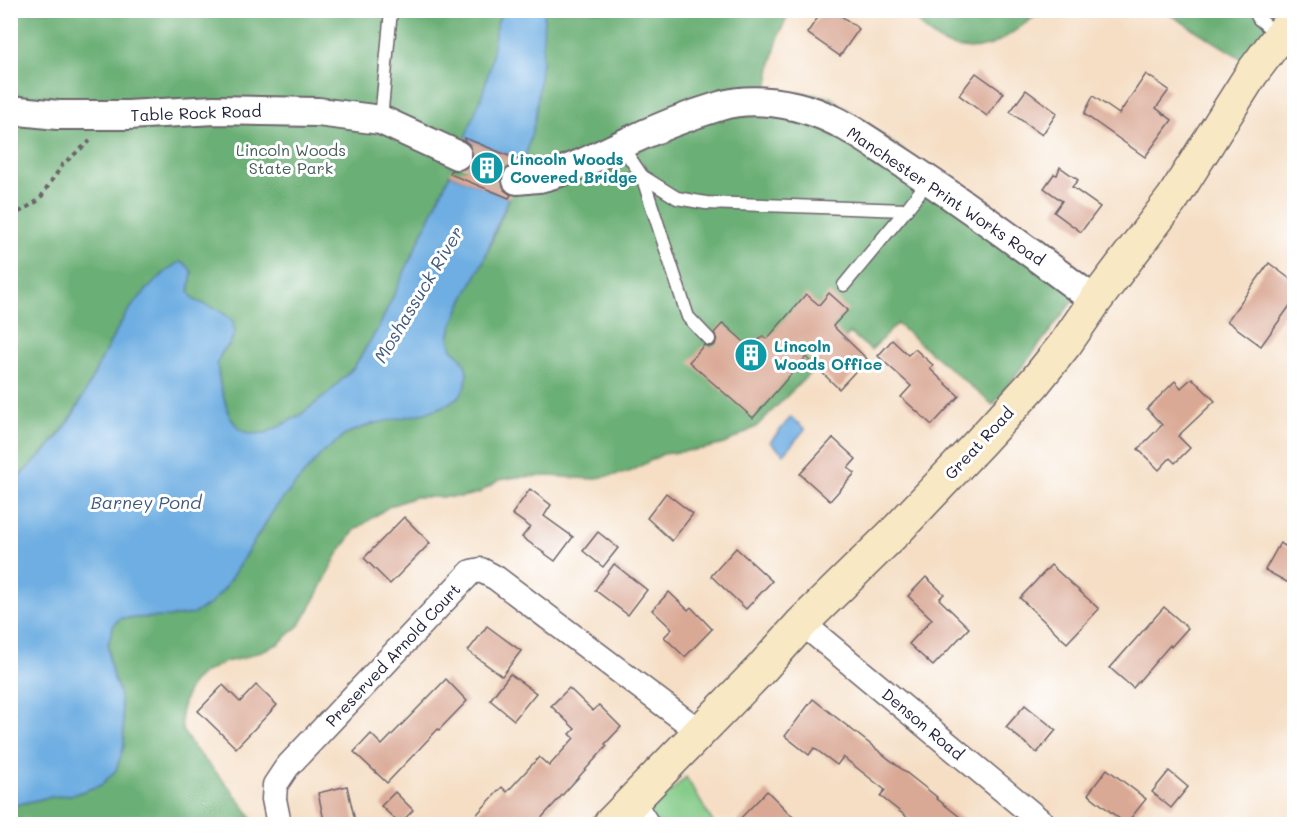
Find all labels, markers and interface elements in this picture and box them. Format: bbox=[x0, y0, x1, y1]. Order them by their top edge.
street label: Table Rock Road bbox=[130, 100, 262, 125]
street label: Manchester Print Works Road bbox=[843, 121, 1049, 270]
park label: Lincoln Woods State Park bbox=[236, 139, 346, 178]
place label: Lincoln Woods Covered Bridge bbox=[510, 148, 637, 187]
building icon: Lincoln Woods Covered Bridge bbox=[469, 150, 505, 186]
water label: Moshassuck River bbox=[368, 222, 468, 367]
place label: Lincoln Woods Office bbox=[774, 335, 882, 374]
building icon: Lincoln Woods Office bbox=[733, 337, 769, 373]
street label: Great Road bbox=[940, 402, 1018, 483]
water label: Barney Pond bbox=[91, 490, 203, 514]
street label: Preserved Arnold Court bbox=[321, 579, 465, 731]
street label: Denson Road bbox=[878, 683, 969, 764]

